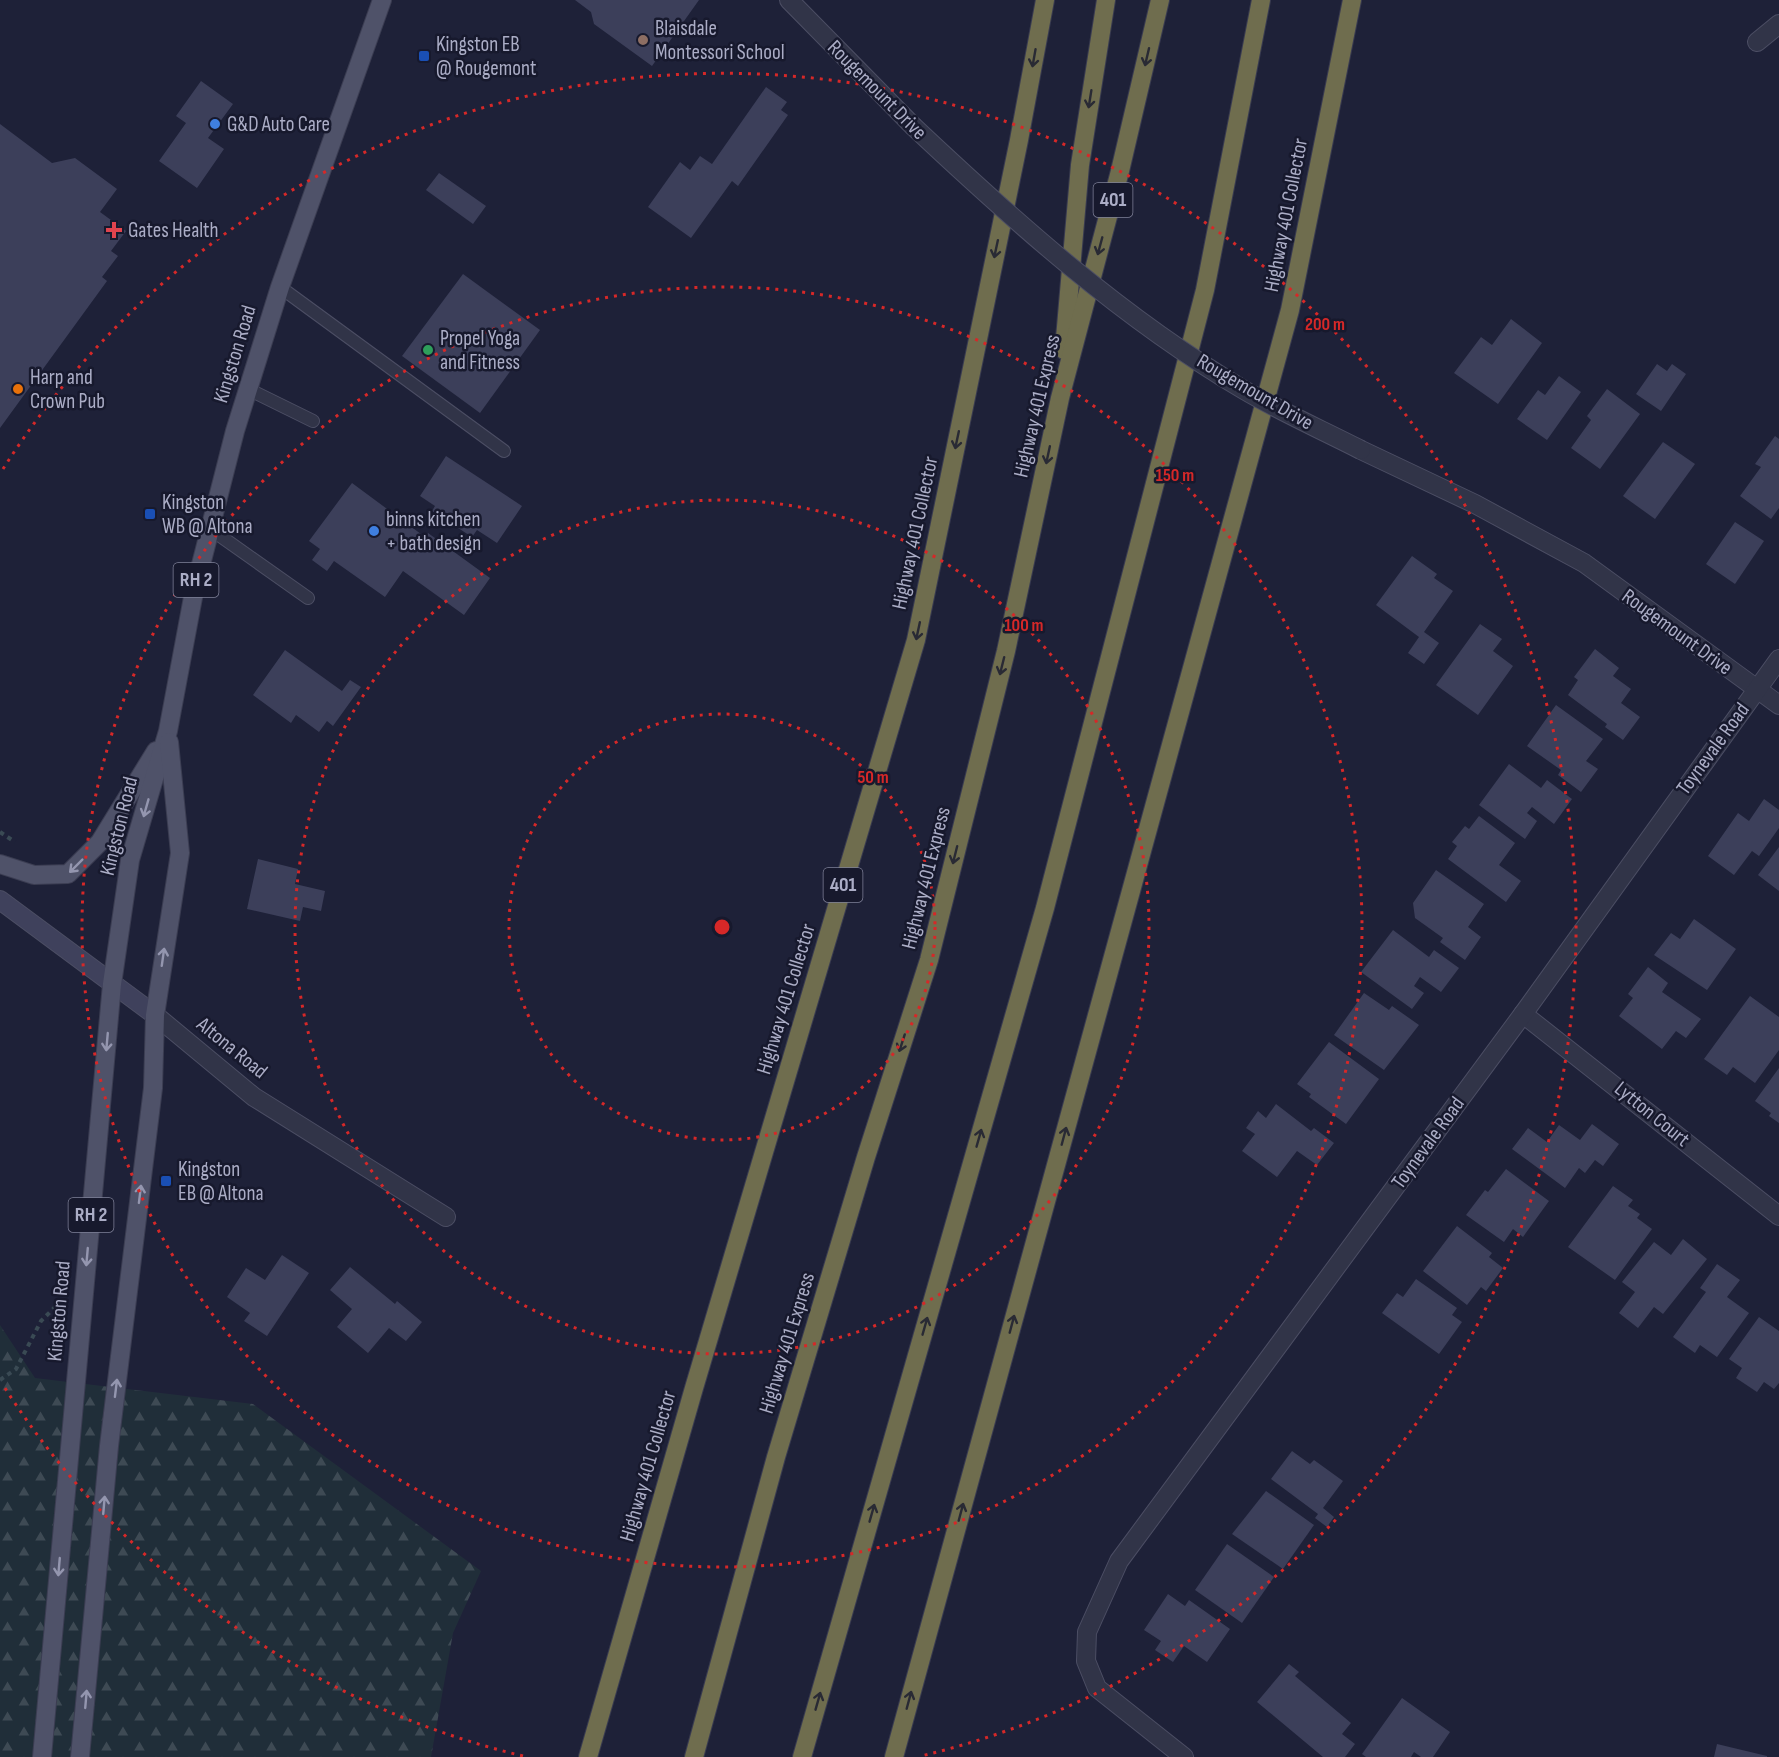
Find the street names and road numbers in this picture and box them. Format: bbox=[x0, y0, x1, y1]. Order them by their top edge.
street label: Rougemount Drive bbox=[822, 35, 932, 145]
street label: Highway 401 Collector bbox=[1259, 136, 1313, 294]
road number: 401 bbox=[1094, 183, 1132, 217]
street label: Kingston Road bbox=[208, 302, 262, 406]
street label: Highway 401 Express bbox=[1008, 332, 1066, 480]
street label: Rougemount Drive bbox=[1192, 349, 1318, 435]
street label: Highway 401 Collector bbox=[887, 454, 943, 612]
road number: RH 2 bbox=[174, 563, 218, 597]
street label: Rougemount Drive bbox=[1617, 584, 1737, 680]
street label: Toynevale Road bbox=[1671, 698, 1755, 800]
street label: Kingston Road bbox=[95, 774, 143, 878]
street label: Highway 401 Express bbox=[896, 804, 956, 952]
road number: 401 bbox=[824, 868, 862, 902]
street label: Highway 401 Collector bbox=[751, 921, 821, 1077]
street label: Altona Road bbox=[191, 1011, 272, 1084]
street label: Lytton Court bbox=[1609, 1076, 1695, 1152]
street label: Toynevale Road bbox=[1386, 1092, 1470, 1194]
road number: RH 2 bbox=[68, 1198, 113, 1232]
street label: Kingston Road bbox=[42, 1260, 76, 1362]
street label: Highway 401 Express bbox=[754, 1270, 820, 1416]
street label: Highway 401 Collector bbox=[614, 1388, 682, 1544]

